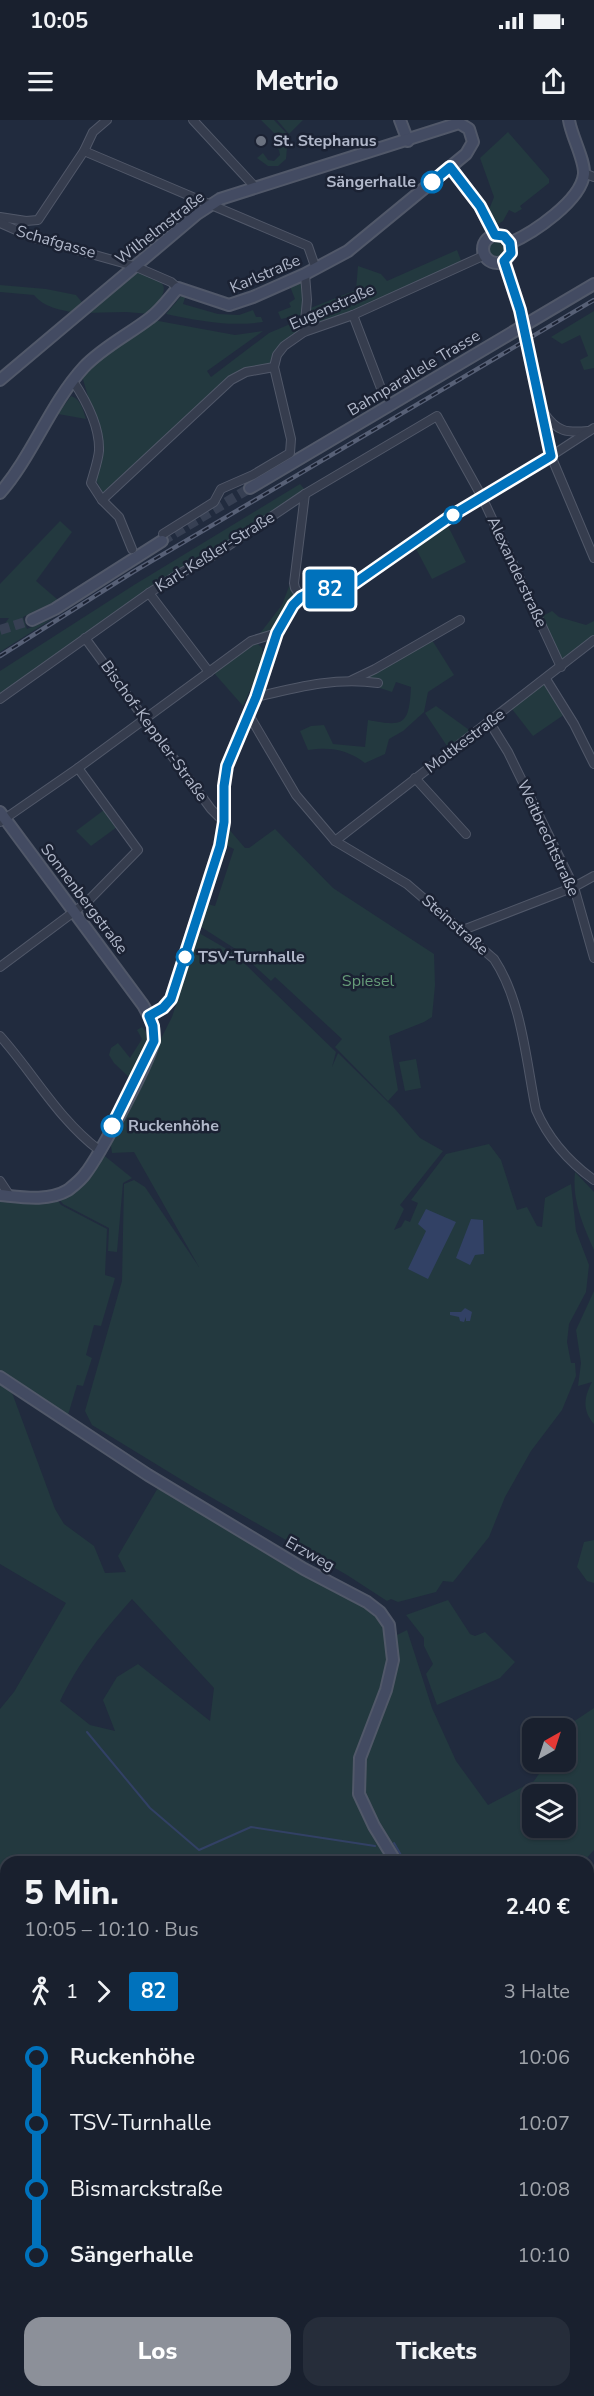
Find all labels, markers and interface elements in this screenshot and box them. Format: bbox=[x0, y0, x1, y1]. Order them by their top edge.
text: 10:05 bbox=[30, 6, 88, 36]
text: Metrio bbox=[255, 63, 339, 100]
icon: menu bbox=[24, 65, 57, 98]
icon: share bbox=[537, 65, 570, 98]
place label: St. Stephanus bbox=[273, 130, 377, 152]
marker: St. Stephanus bbox=[254, 134, 268, 148]
place label: Sängerhalle bbox=[326, 171, 416, 193]
marker: Sängerhalle bbox=[421, 171, 443, 193]
street label: Wilhelmstraße bbox=[111, 186, 209, 270]
street label: Schafgasse bbox=[14, 220, 98, 264]
street label: Karlstraße bbox=[226, 249, 304, 299]
street label: Eugenstraße bbox=[286, 278, 378, 336]
street label: Bahnparallele Trasse bbox=[344, 325, 484, 421]
street label: Karl-Keßler-Straße bbox=[151, 506, 279, 598]
unlabelled marker bbox=[444, 506, 462, 524]
street label: Alexanderstraße bbox=[482, 513, 552, 631]
line badge: 82 bbox=[303, 570, 357, 608]
text: 82 bbox=[317, 575, 343, 603]
street label: Bischof-Keppler-Straße bbox=[95, 656, 213, 806]
street label: Moltkestraße bbox=[421, 704, 509, 778]
street label: Weitbrechtstraße bbox=[511, 776, 585, 900]
street label: Sonnenbergstraße bbox=[35, 839, 133, 959]
street label: Steinstraße bbox=[417, 890, 493, 960]
place label: TSV-Turnhalle bbox=[198, 946, 305, 968]
marker: TSV-Turnhalle bbox=[176, 948, 194, 966]
park label: Spiesel bbox=[342, 970, 394, 992]
marker: Ruckenhöhe bbox=[101, 1115, 123, 1137]
place label: Ruckenhöhe bbox=[128, 1115, 219, 1137]
street label: Erzweg bbox=[281, 1531, 339, 1577]
north arrow bbox=[522, 1718, 576, 1772]
map controls bbox=[522, 1718, 576, 1838]
button: layers bbox=[522, 1784, 576, 1838]
text: 5 Min. bbox=[24, 1871, 119, 1916]
text: 2.40 € bbox=[506, 1892, 570, 1922]
text: 10:05 – 10:10 · Bus bbox=[24, 1916, 199, 1943]
icon: walk bbox=[24, 1975, 57, 2008]
icon: forward bbox=[87, 1975, 120, 2008]
text: 82 bbox=[141, 1977, 166, 2005]
text: 1 bbox=[66, 1978, 78, 2005]
text: 3 Halte bbox=[504, 1978, 570, 2005]
text: Ruckenhöhe bbox=[70, 2042, 195, 2072]
text: 10:06 bbox=[517, 2044, 570, 2071]
text: TSV-Turnhalle bbox=[70, 2108, 212, 2138]
text: 10:07 bbox=[517, 2110, 570, 2137]
text: Bismarckstraße bbox=[70, 2174, 223, 2204]
text: 10:08 bbox=[517, 2176, 570, 2203]
text: Sängerhalle bbox=[70, 2240, 193, 2270]
text: 10:10 bbox=[517, 2242, 570, 2269]
button: Los bbox=[24, 2317, 291, 2386]
button: Tickets bbox=[303, 2317, 570, 2386]

